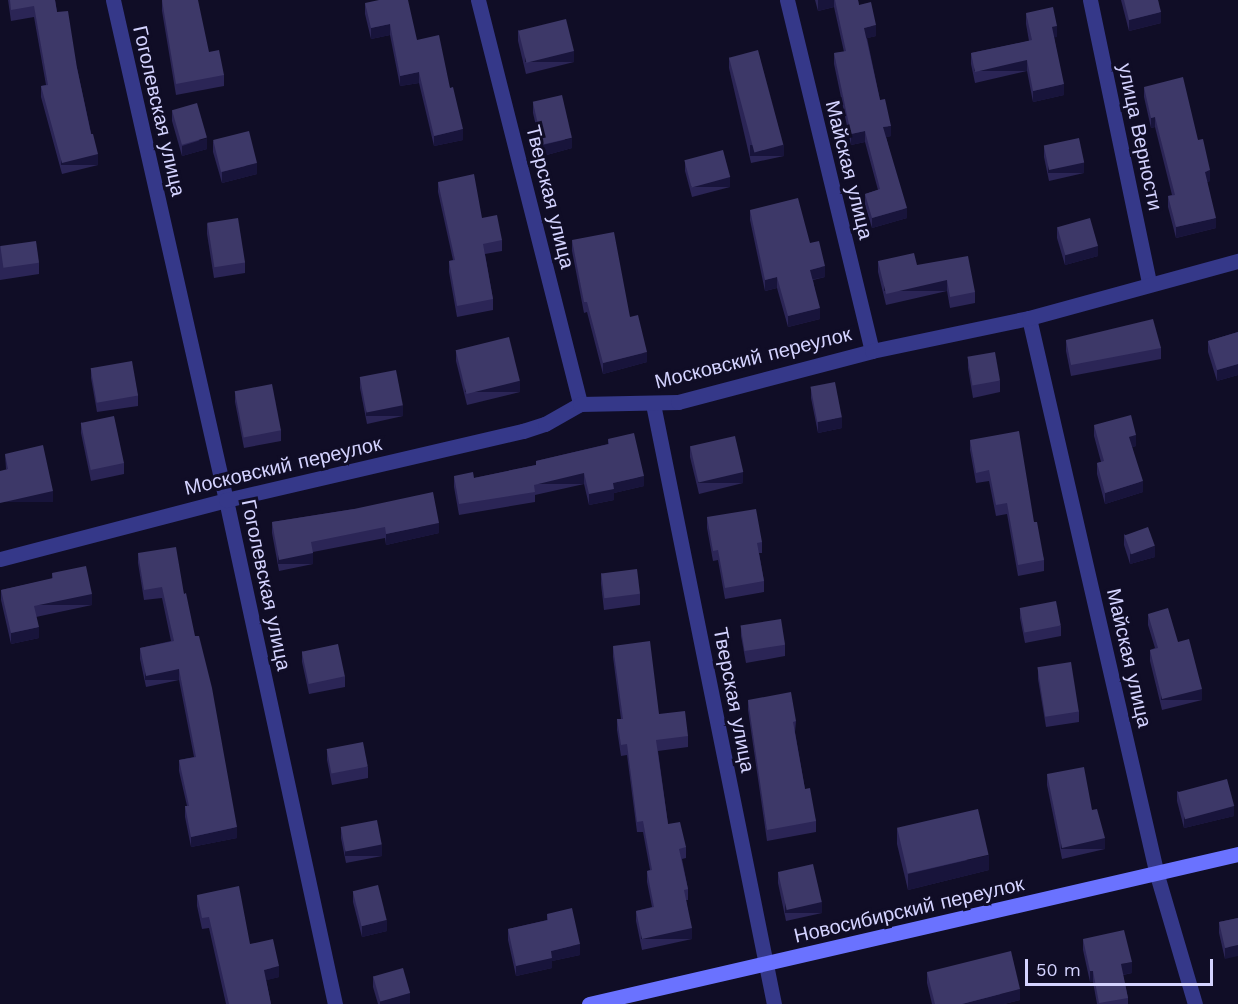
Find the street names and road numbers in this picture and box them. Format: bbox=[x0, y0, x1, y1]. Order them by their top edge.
street label: Гоголевская улица bbox=[128, 23, 190, 199]
street label: улица Верности bbox=[1113, 61, 1167, 213]
street label: Майская улица bbox=[820, 98, 878, 242]
street label: Тверская улица bbox=[521, 123, 579, 271]
street label: Московский переулок bbox=[652, 322, 854, 394]
street label: Московский переулок bbox=[182, 432, 384, 500]
street label: Гоголевская улица bbox=[236, 497, 296, 673]
street label: Майская улица bbox=[1101, 586, 1157, 730]
street label: Тверская улица bbox=[708, 626, 760, 774]
street label: Новосибирский переулок bbox=[792, 872, 1026, 948]

